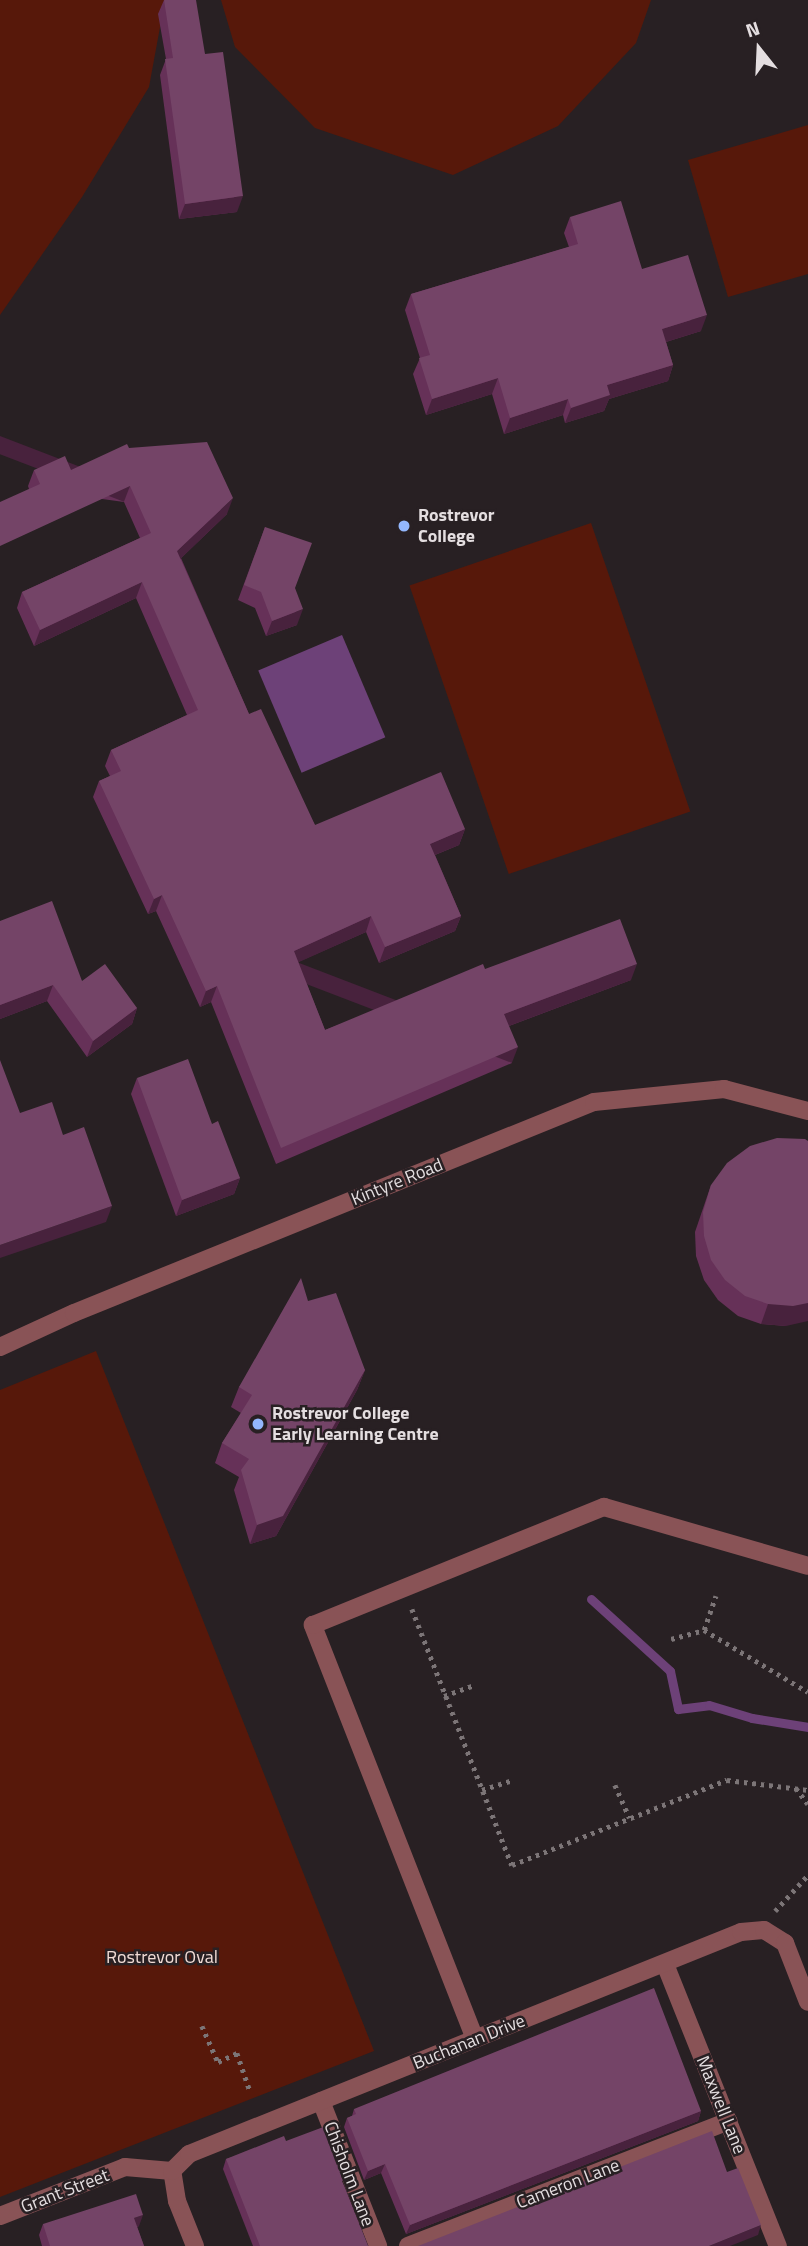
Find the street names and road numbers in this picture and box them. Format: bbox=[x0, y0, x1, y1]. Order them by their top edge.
street label: Kintyre Road bbox=[348, 1154, 446, 1210]
street label: Buchanan Drive bbox=[410, 2010, 528, 2074]
street label: Maxwell Lane bbox=[692, 2053, 750, 2157]
street label: Chisholm Lane bbox=[319, 2119, 379, 2229]
street label: Cameron Lane bbox=[513, 2154, 623, 2214]
street label: Grant Street bbox=[18, 2164, 112, 2218]

